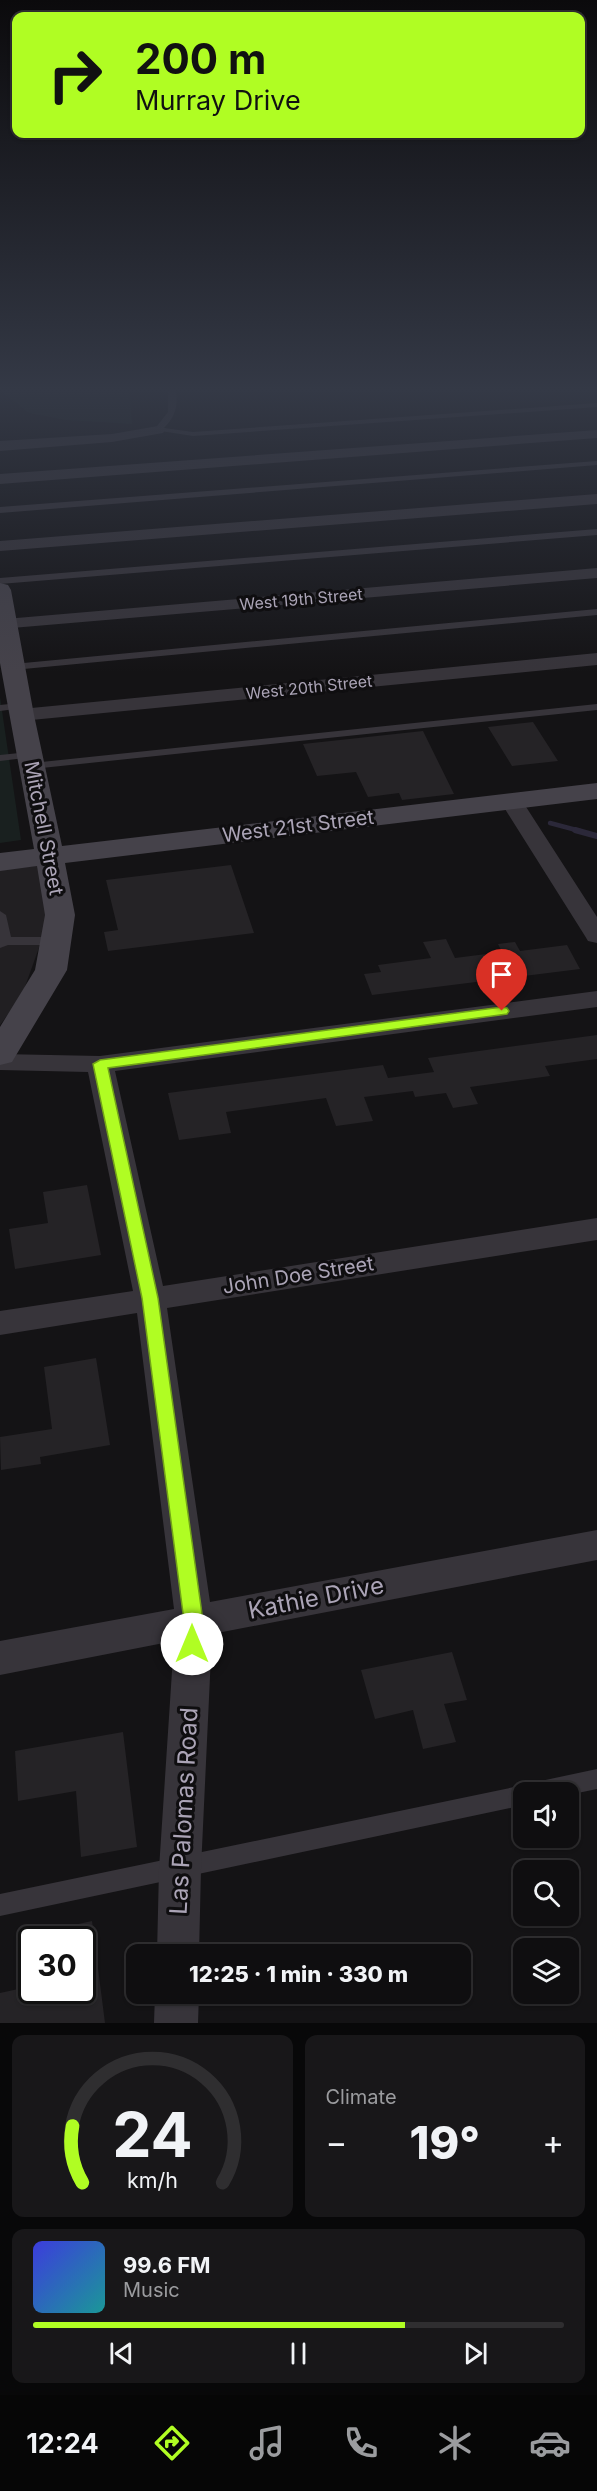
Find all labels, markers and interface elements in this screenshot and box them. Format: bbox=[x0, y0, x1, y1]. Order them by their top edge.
text: 200 m bbox=[135, 33, 266, 84]
icon: right bbox=[36, 36, 114, 114]
text: Murray Drive bbox=[135, 84, 301, 117]
street label: West 19th Street bbox=[239, 584, 363, 614]
street label: West 20th Street bbox=[245, 670, 373, 704]
street label: Mitchell Street bbox=[19, 759, 69, 897]
street label: West 21st Street bbox=[221, 805, 376, 847]
pin bbox=[476, 949, 527, 1011]
icon: arrive bbox=[485, 958, 518, 991]
street label: John Doe Street bbox=[221, 1251, 376, 1299]
street label: Kathie Drive bbox=[246, 1570, 386, 1625]
position arrow bbox=[160, 1612, 224, 1676]
street label: Las Palomas Road bbox=[164, 1707, 203, 1915]
map controls bbox=[513, 1782, 579, 2004]
button: sound bbox=[513, 1782, 579, 1848]
button: search bbox=[513, 1860, 579, 1926]
speed limit sign: 30 bbox=[18, 1926, 96, 2004]
button: layers bbox=[513, 1938, 579, 2004]
text: 12:25 · 1 min · 330 m bbox=[189, 1961, 408, 1987]
text: Climate bbox=[326, 2085, 397, 2109]
text: 24 bbox=[112, 2097, 193, 2172]
text: 19° bbox=[410, 2115, 480, 2170]
text: − bbox=[326, 2122, 347, 2162]
text: + bbox=[542, 2122, 564, 2162]
text: km/h bbox=[127, 2167, 178, 2193]
text: 99.6 FM bbox=[123, 2252, 211, 2278]
text: Music bbox=[123, 2278, 180, 2302]
icon: previous bbox=[105, 2337, 138, 2370]
icon: pause bbox=[282, 2337, 315, 2370]
icon: next bbox=[459, 2337, 492, 2370]
icon: directions bbox=[151, 2422, 193, 2464]
icon: music bbox=[246, 2422, 288, 2464]
icon: phone bbox=[340, 2422, 382, 2464]
icon: climate bbox=[434, 2422, 476, 2464]
icon: car bbox=[529, 2422, 571, 2464]
text: 12:24 bbox=[26, 2427, 99, 2460]

